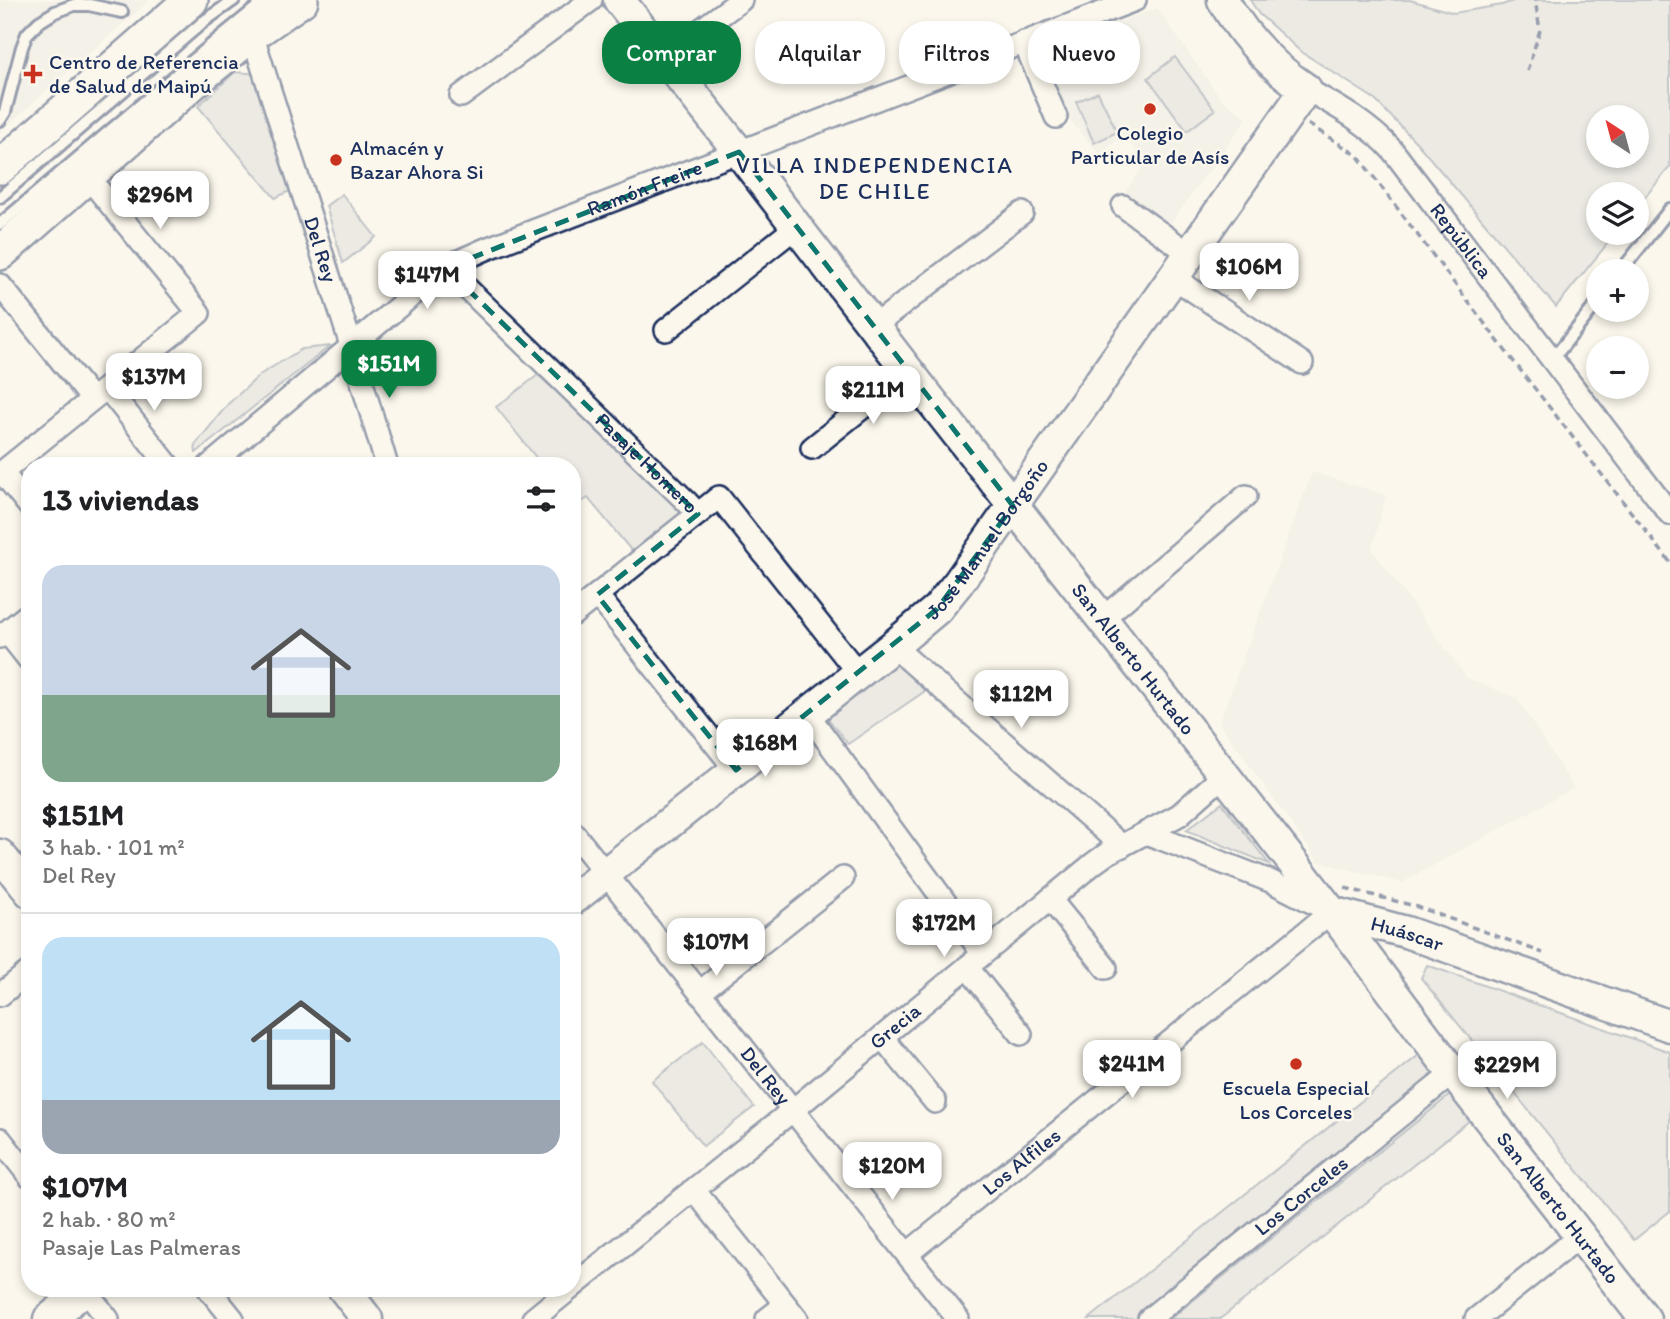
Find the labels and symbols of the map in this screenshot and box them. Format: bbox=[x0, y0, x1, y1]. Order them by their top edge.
place label: Centro de Referencia de Salud de Maipú bbox=[49, 49, 238, 98]
marker: Centro de Referencia de Salud de Maipú bbox=[23, 64, 43, 84]
marker: Colegio Particular de Asís bbox=[1142, 101, 1158, 117]
north arrow bbox=[1586, 105, 1648, 168]
place label: Colegio Particular de Asís bbox=[1071, 120, 1229, 169]
place label: Almacén y Bazar Ahora Si bbox=[350, 135, 484, 184]
district label: VILLA INDEPENDENCIA DE CHILE bbox=[736, 151, 1014, 205]
marker: Almacén y Bazar Ahora Si bbox=[328, 152, 344, 168]
street label: Ramón Freire bbox=[583, 154, 706, 221]
pin: $296M bbox=[111, 172, 209, 231]
street label: República bbox=[1425, 198, 1499, 283]
street label: Del Rey bbox=[299, 213, 343, 285]
pin: $106M bbox=[1200, 244, 1298, 303]
pin: $147M bbox=[378, 252, 476, 311]
pin: $151M bbox=[340, 340, 438, 400]
pin: $137M bbox=[105, 354, 203, 413]
pin: $211M bbox=[824, 366, 922, 426]
street label: Pasaje Homero bbox=[590, 407, 704, 518]
street label: José Manuel Borgoño bbox=[921, 454, 1054, 625]
street label: San Alberto Hurtado bbox=[1067, 578, 1201, 740]
pin: $112M bbox=[972, 670, 1070, 730]
pin: $168M bbox=[716, 720, 814, 779]
pin: $172M bbox=[895, 900, 993, 959]
street label: Huáscar bbox=[1368, 910, 1447, 957]
pin: $107M bbox=[667, 918, 765, 978]
street label: Grecia bbox=[864, 998, 925, 1054]
pin: $241M bbox=[1083, 1040, 1181, 1100]
street label: Del Rey bbox=[735, 1041, 797, 1110]
pin: $229M bbox=[1458, 1042, 1556, 1101]
marker: Escuela Especial Los Corceles bbox=[1288, 1056, 1304, 1072]
place label: Escuela Especial Los Corceles bbox=[1222, 1075, 1370, 1124]
street label: Los Alfiles bbox=[977, 1122, 1065, 1200]
street label: San Alberto Hurtado bbox=[1491, 1126, 1626, 1288]
pin: $120M bbox=[843, 1142, 941, 1202]
street label: Los Corceles bbox=[1249, 1150, 1353, 1241]

